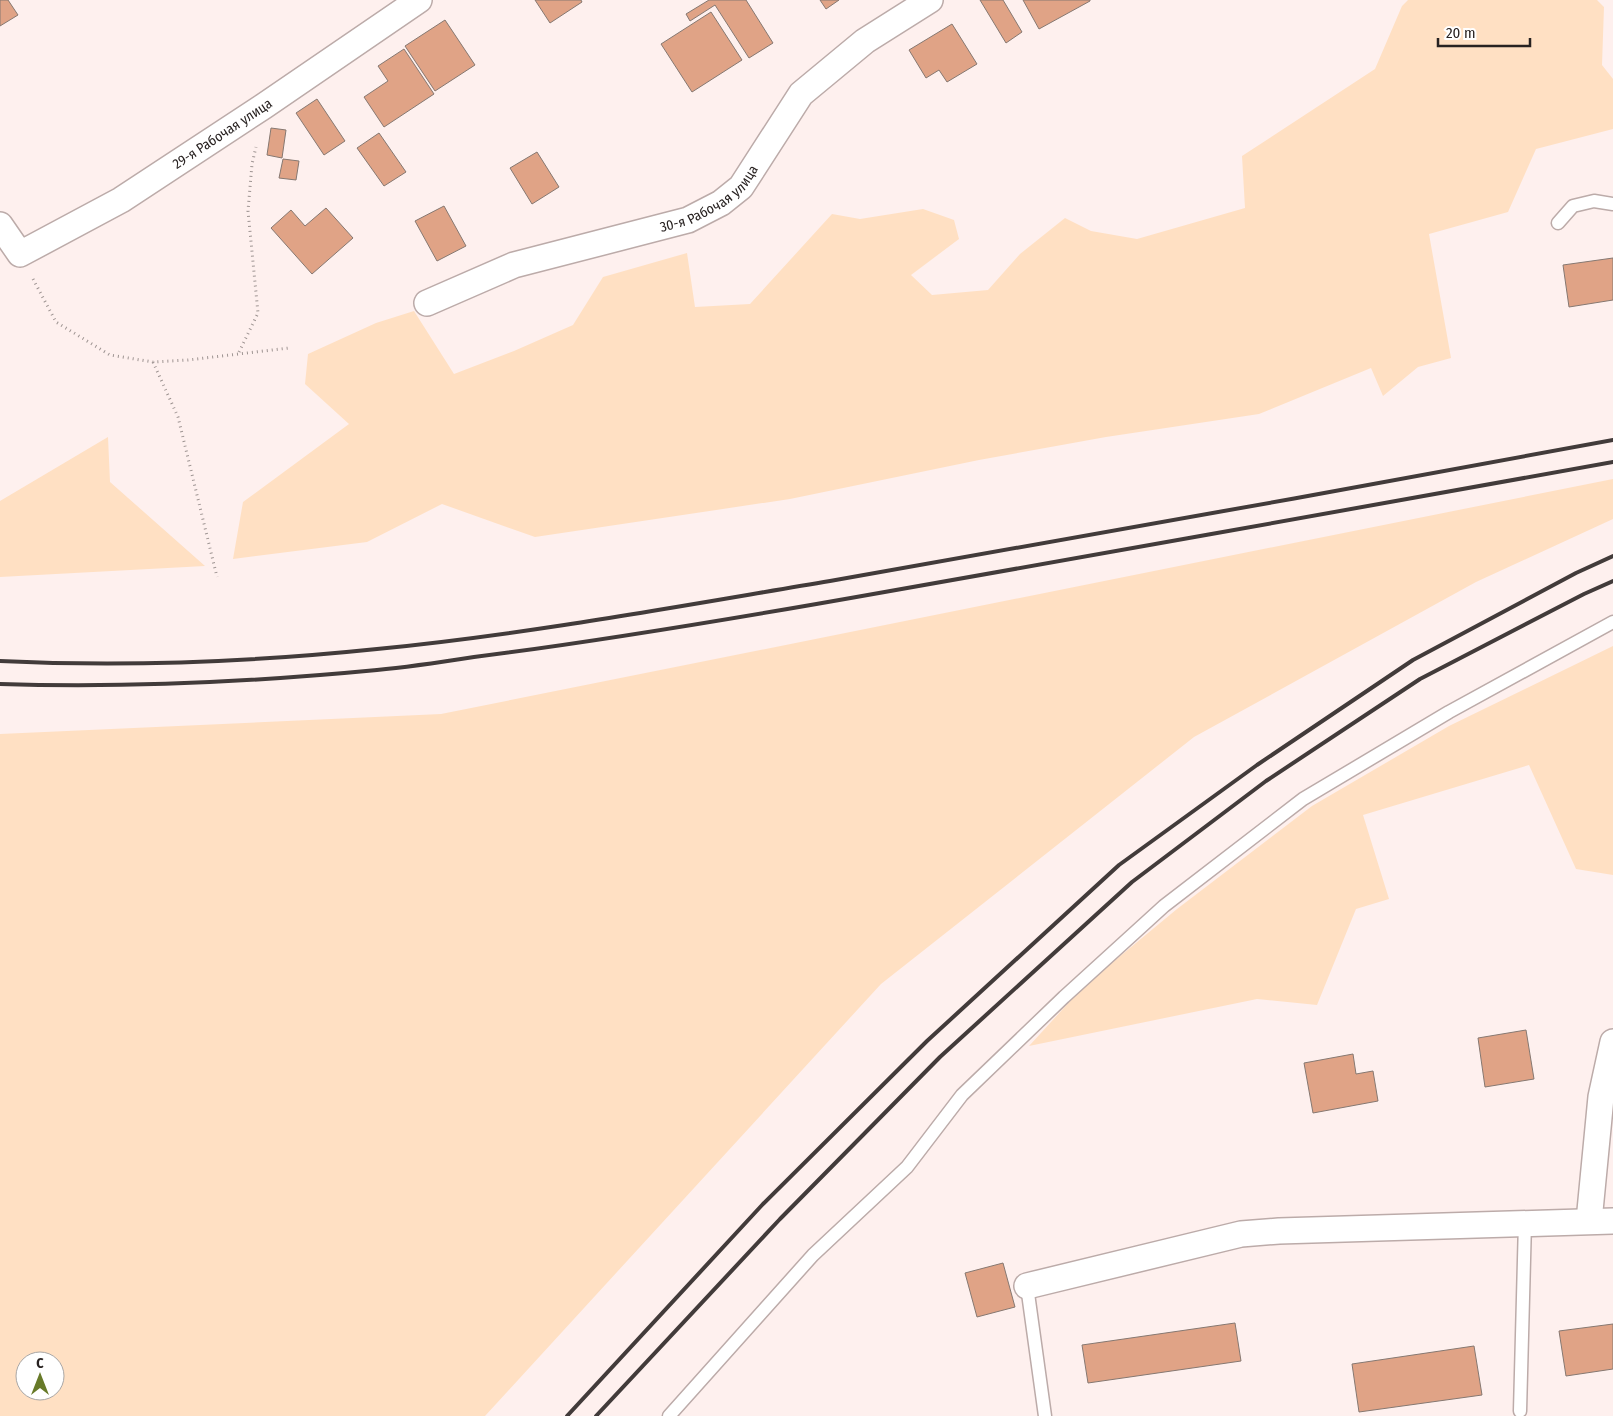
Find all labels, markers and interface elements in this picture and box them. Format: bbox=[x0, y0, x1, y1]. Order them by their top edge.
scale bar bbox=[1438, 15, 1530, 47]
text: 20 m bbox=[1446, 24, 1476, 42]
street label: 29-я Рабочая улица bbox=[170, 95, 276, 173]
street label: 30-я Рабочая улица bbox=[658, 162, 762, 236]
north arrow bbox=[15, 1351, 65, 1401]
text: С bbox=[36, 1355, 44, 1372]

